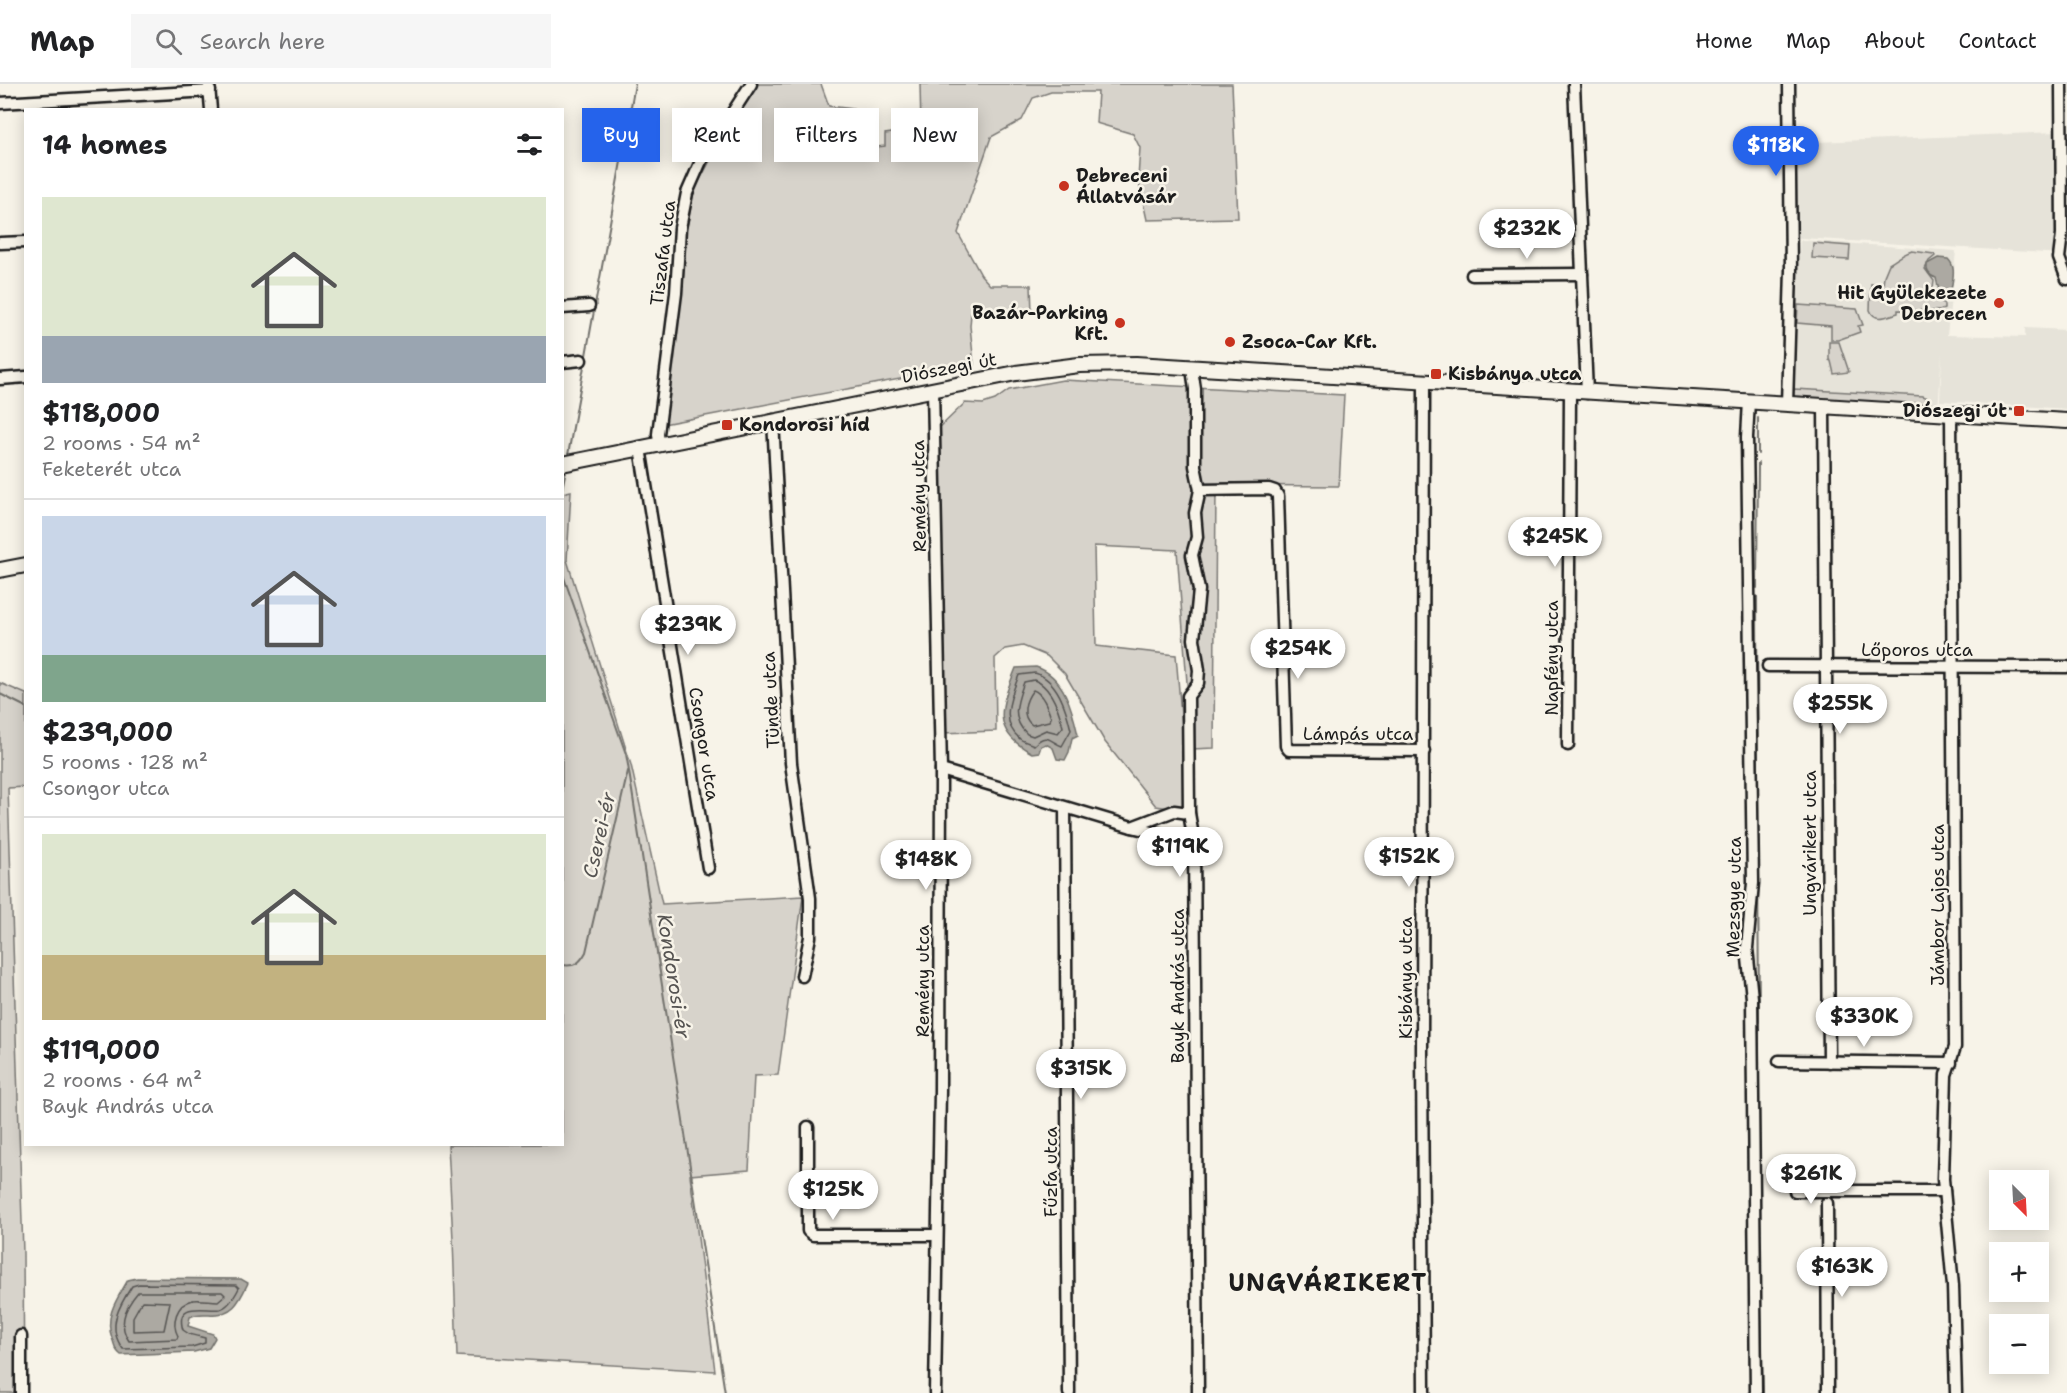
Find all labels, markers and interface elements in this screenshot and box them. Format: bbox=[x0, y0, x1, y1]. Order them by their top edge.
search box bbox=[131, 14, 551, 68]
text: Map bbox=[30, 22, 95, 60]
icon: search bbox=[152, 25, 185, 58]
text: Search here bbox=[200, 27, 325, 56]
text: Home bbox=[1695, 27, 1753, 55]
text: Map bbox=[1786, 27, 1831, 55]
text: About bbox=[1864, 27, 1925, 55]
text: Contact bbox=[1958, 27, 2037, 55]
chip: Buy bbox=[582, 108, 660, 162]
chip: Rent bbox=[672, 108, 762, 162]
chip: Filters bbox=[774, 108, 879, 162]
chip: New bbox=[891, 108, 978, 162]
pin: $118K bbox=[1734, 126, 1818, 177]
text: 14 homes bbox=[42, 127, 168, 162]
icon: filters bbox=[513, 128, 546, 161]
text: $118K bbox=[1747, 132, 1805, 158]
place label: Debreceni Állatvásár bbox=[1076, 164, 1177, 209]
marker: Debreceni Állatvásár bbox=[1057, 179, 1071, 193]
street label: Tiszafa utca bbox=[645, 199, 681, 307]
pin: $232K bbox=[1485, 209, 1569, 260]
text: $232K bbox=[1493, 215, 1561, 241]
icon: home bbox=[240, 236, 348, 344]
place label: Hit Gyülekezete Debrecen bbox=[1837, 281, 1987, 326]
marker: Hit Gyülekezete Debrecen bbox=[1992, 296, 2006, 310]
place label: Bazár-Parking Kft. bbox=[972, 301, 1108, 346]
marker: Bazár-Parking Kft. bbox=[1113, 316, 1127, 330]
place label: Zsoca-Car Kft. bbox=[1242, 330, 1377, 354]
marker: Zsoca-Car Kft. bbox=[1223, 335, 1237, 349]
street label: Diószegi út bbox=[899, 347, 999, 389]
place label: Kisbánya utca bbox=[1448, 362, 1582, 386]
marker: Kisbánya utca bbox=[1429, 367, 1443, 381]
text: $118,000 bbox=[42, 395, 160, 430]
place label: Diószegi út bbox=[1903, 399, 2007, 423]
marker: Diószegi út bbox=[2012, 404, 2026, 418]
place label: Kondorosi híd bbox=[739, 413, 870, 437]
marker: Kondorosi híd bbox=[720, 418, 734, 432]
text: 2 rooms · 54 m² bbox=[42, 430, 201, 456]
street label: Remény utca bbox=[906, 440, 932, 552]
text: Feketerét utca bbox=[42, 456, 181, 482]
pin: $245K bbox=[1513, 517, 1597, 568]
text: $245K bbox=[1522, 523, 1588, 549]
icon: home bbox=[240, 555, 348, 663]
street label: Napfény utca bbox=[1540, 600, 1564, 716]
pin: $239K bbox=[646, 605, 730, 656]
text: $239K bbox=[654, 611, 722, 637]
pin: $254K bbox=[1256, 629, 1340, 680]
text: $254K bbox=[1264, 635, 1332, 661]
street label: Lőporos utca bbox=[1861, 638, 1973, 662]
street label: Tünde utca bbox=[756, 651, 786, 749]
pin: $255K bbox=[1798, 684, 1882, 735]
street label: Csongor utca bbox=[683, 685, 725, 803]
text: $255K bbox=[1807, 690, 1873, 716]
text: $239,000 bbox=[42, 714, 173, 749]
street label: Lámpás utca bbox=[1303, 722, 1413, 746]
text: 5 rooms · 128 m² bbox=[42, 749, 208, 775]
street label: Ungvárikert utca bbox=[1798, 770, 1822, 916]
text: Csongor utca bbox=[42, 775, 169, 801]
water label: Cserei-ér bbox=[576, 789, 622, 881]
street label: Jámbor Lajos utca bbox=[1926, 824, 1950, 986]
pin: $119K bbox=[1138, 827, 1222, 878]
text: $119K bbox=[1151, 833, 1209, 859]
street label: Mezsgye utca bbox=[1721, 836, 1747, 958]
pin: $152K bbox=[1367, 837, 1451, 888]
pin: $148K bbox=[884, 840, 968, 891]
text: $152K bbox=[1378, 843, 1440, 869]
text: $148K bbox=[894, 846, 958, 872]
icon: home bbox=[240, 873, 348, 981]
street label: Bayk András utca bbox=[1166, 909, 1190, 1063]
water label: Kondorosi-ér bbox=[651, 912, 697, 1041]
street label: Kisbánya utca bbox=[1394, 917, 1418, 1039]
street label: Remény utca bbox=[911, 925, 935, 1037]
pin: $330K bbox=[1822, 997, 1906, 1048]
text: $330K bbox=[1830, 1003, 1898, 1029]
text: $119,000 bbox=[42, 1032, 160, 1067]
pin: $315K bbox=[1039, 1049, 1123, 1100]
text: $315K bbox=[1050, 1055, 1112, 1081]
text: 2 rooms · 64 m² bbox=[42, 1067, 202, 1093]
text: Bayk András utca bbox=[42, 1093, 214, 1119]
street label: Fűzfa utca bbox=[1039, 1127, 1063, 1217]
pin: $261K bbox=[1769, 1154, 1853, 1205]
text: $261K bbox=[1780, 1160, 1842, 1186]
pin: $125K bbox=[791, 1170, 875, 1221]
north arrow bbox=[1989, 1170, 2049, 1230]
map controls bbox=[1989, 1170, 2049, 1374]
text: $125K bbox=[802, 1176, 864, 1202]
button: + bbox=[1989, 1242, 2049, 1302]
pin: $163K bbox=[1800, 1247, 1884, 1298]
text: $163K bbox=[1811, 1253, 1873, 1279]
district label: UNGVÁRIKERT bbox=[1228, 1265, 1428, 1299]
button: − bbox=[1989, 1314, 2049, 1374]

